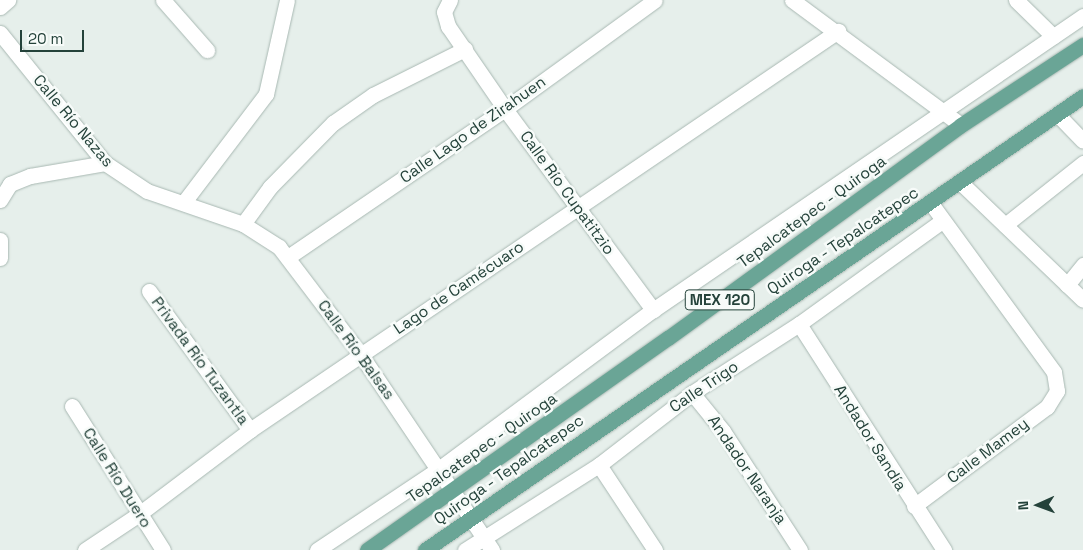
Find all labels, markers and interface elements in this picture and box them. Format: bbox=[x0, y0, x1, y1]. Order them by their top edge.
scale bar bbox=[22, 20, 86, 52]
text: 20 m bbox=[28, 29, 63, 48]
street label: Calle Río Nazas bbox=[29, 71, 117, 171]
street label: Calle Lago de Zirahuen bbox=[396, 72, 550, 188]
street label: Calle Río Cupatitzio bbox=[516, 127, 618, 259]
street label: Tepalcatepec - Quiroga bbox=[734, 151, 890, 273]
street label: Quiroga - Tepalcatepec bbox=[763, 183, 923, 299]
street label: Lago de Camécuaro bbox=[390, 237, 528, 339]
road number: MEX 120 bbox=[684, 288, 756, 312]
street label: Privada Río Tuzantla bbox=[147, 293, 253, 429]
street label: Calle Río Balsas bbox=[313, 296, 399, 404]
street label: Calle Trigo bbox=[666, 357, 742, 417]
street label: Andador Sandía bbox=[830, 381, 910, 495]
street label: Tepalcatepec - Quiroga bbox=[403, 389, 561, 507]
street label: Quiroga - Tepalcatepec bbox=[430, 411, 588, 529]
street label: Andador Naranja bbox=[703, 412, 791, 528]
street label: Calle Mamey bbox=[944, 414, 1032, 488]
street label: Calle Río Duero bbox=[79, 424, 155, 532]
north arrow bbox=[1013, 480, 1063, 530]
text: N bbox=[1014, 501, 1032, 511]

